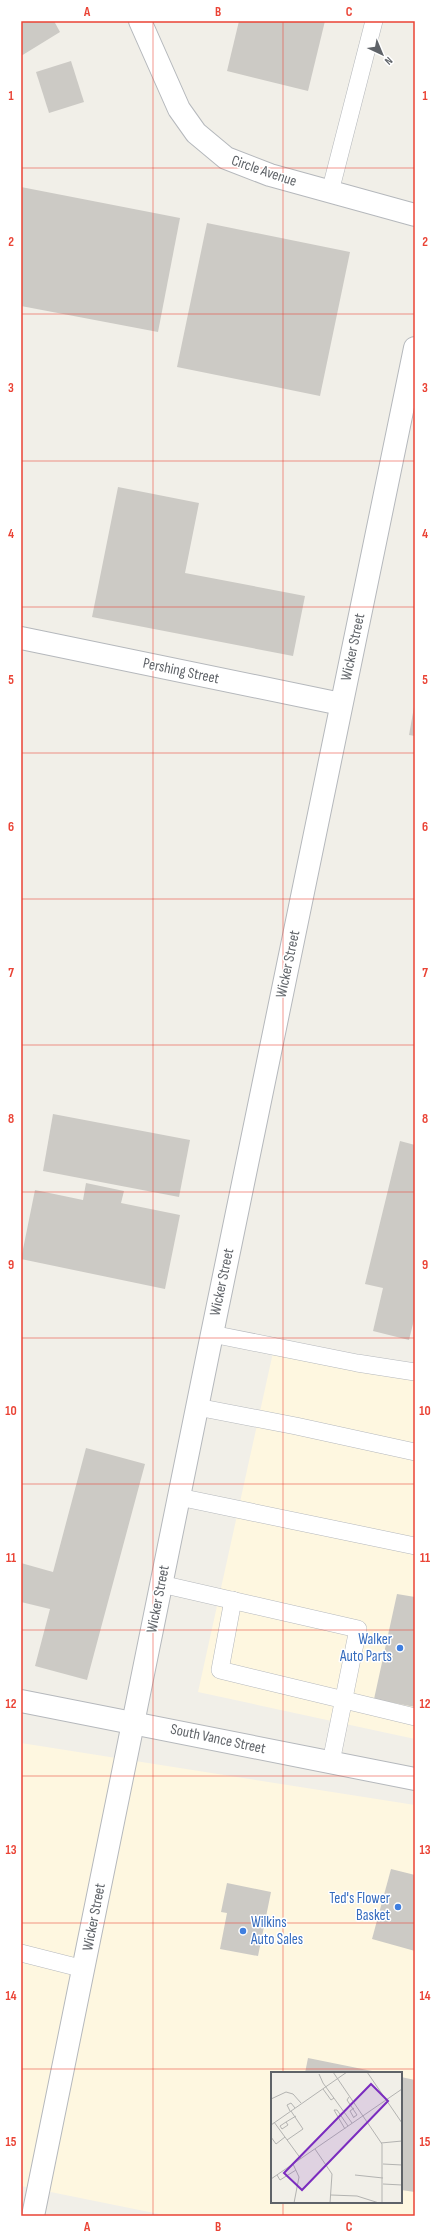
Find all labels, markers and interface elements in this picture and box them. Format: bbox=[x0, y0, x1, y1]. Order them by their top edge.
text: A bbox=[83, 4, 91, 20]
text: B bbox=[215, 4, 221, 20]
text: C bbox=[346, 4, 353, 20]
north arrow bbox=[362, 34, 402, 74]
text: N bbox=[382, 54, 395, 68]
text: 1 bbox=[8, 88, 14, 104]
text: 1 bbox=[422, 88, 428, 104]
street label: Circle Avenue bbox=[229, 151, 299, 191]
text: 2 bbox=[8, 234, 14, 250]
text: 2 bbox=[422, 234, 428, 250]
text: 3 bbox=[8, 380, 14, 396]
text: 3 bbox=[422, 380, 428, 396]
text: 4 bbox=[8, 526, 14, 542]
text: 4 bbox=[422, 526, 428, 542]
street label: Wicker Street bbox=[337, 611, 369, 682]
street label: Pershing Street bbox=[141, 654, 221, 688]
text: 5 bbox=[8, 672, 14, 688]
text: 5 bbox=[422, 672, 428, 688]
text: 6 bbox=[8, 819, 14, 835]
text: 6 bbox=[422, 819, 428, 835]
street label: Wicker Street bbox=[272, 928, 304, 999]
text: 7 bbox=[8, 965, 14, 981]
text: 7 bbox=[422, 965, 428, 981]
text: 8 bbox=[8, 1111, 14, 1127]
text: 8 bbox=[422, 1111, 428, 1127]
street label: Wicker Street bbox=[206, 1246, 238, 1317]
text: 9 bbox=[8, 1257, 14, 1273]
text: 9 bbox=[422, 1257, 428, 1273]
text: 10 bbox=[5, 1403, 17, 1419]
text: 10 bbox=[419, 1403, 431, 1419]
text: 11 bbox=[6, 1550, 16, 1566]
text: 11 bbox=[420, 1550, 430, 1566]
street label: Wicker Street bbox=[142, 1563, 174, 1634]
place label: Walker Auto Parts bbox=[339, 1630, 393, 1666]
marker: Walker Auto Parts bbox=[395, 1643, 405, 1653]
text: 12 bbox=[6, 1696, 17, 1712]
text: 12 bbox=[420, 1696, 431, 1712]
street label: South Vance Street bbox=[169, 1720, 268, 1758]
text: 13 bbox=[6, 1842, 17, 1858]
text: 13 bbox=[420, 1842, 431, 1858]
street label: Wicker Street bbox=[78, 1881, 110, 1952]
place label: Ted's Flower Basket bbox=[329, 1889, 391, 1925]
marker: Ted's Flower Basket bbox=[393, 1902, 403, 1912]
place label: Wilkins Auto Sales bbox=[250, 1913, 303, 1949]
marker: Wilkins Auto Sales bbox=[238, 1926, 248, 1936]
text: 14 bbox=[5, 1988, 17, 2004]
text: 14 bbox=[419, 1988, 431, 2004]
inset map bbox=[271, 2072, 402, 2203]
text: 15 bbox=[6, 2134, 17, 2150]
text: 15 bbox=[420, 2134, 431, 2150]
text: A bbox=[83, 2219, 91, 2235]
text: B bbox=[215, 2219, 221, 2235]
text: C bbox=[346, 2219, 353, 2235]

